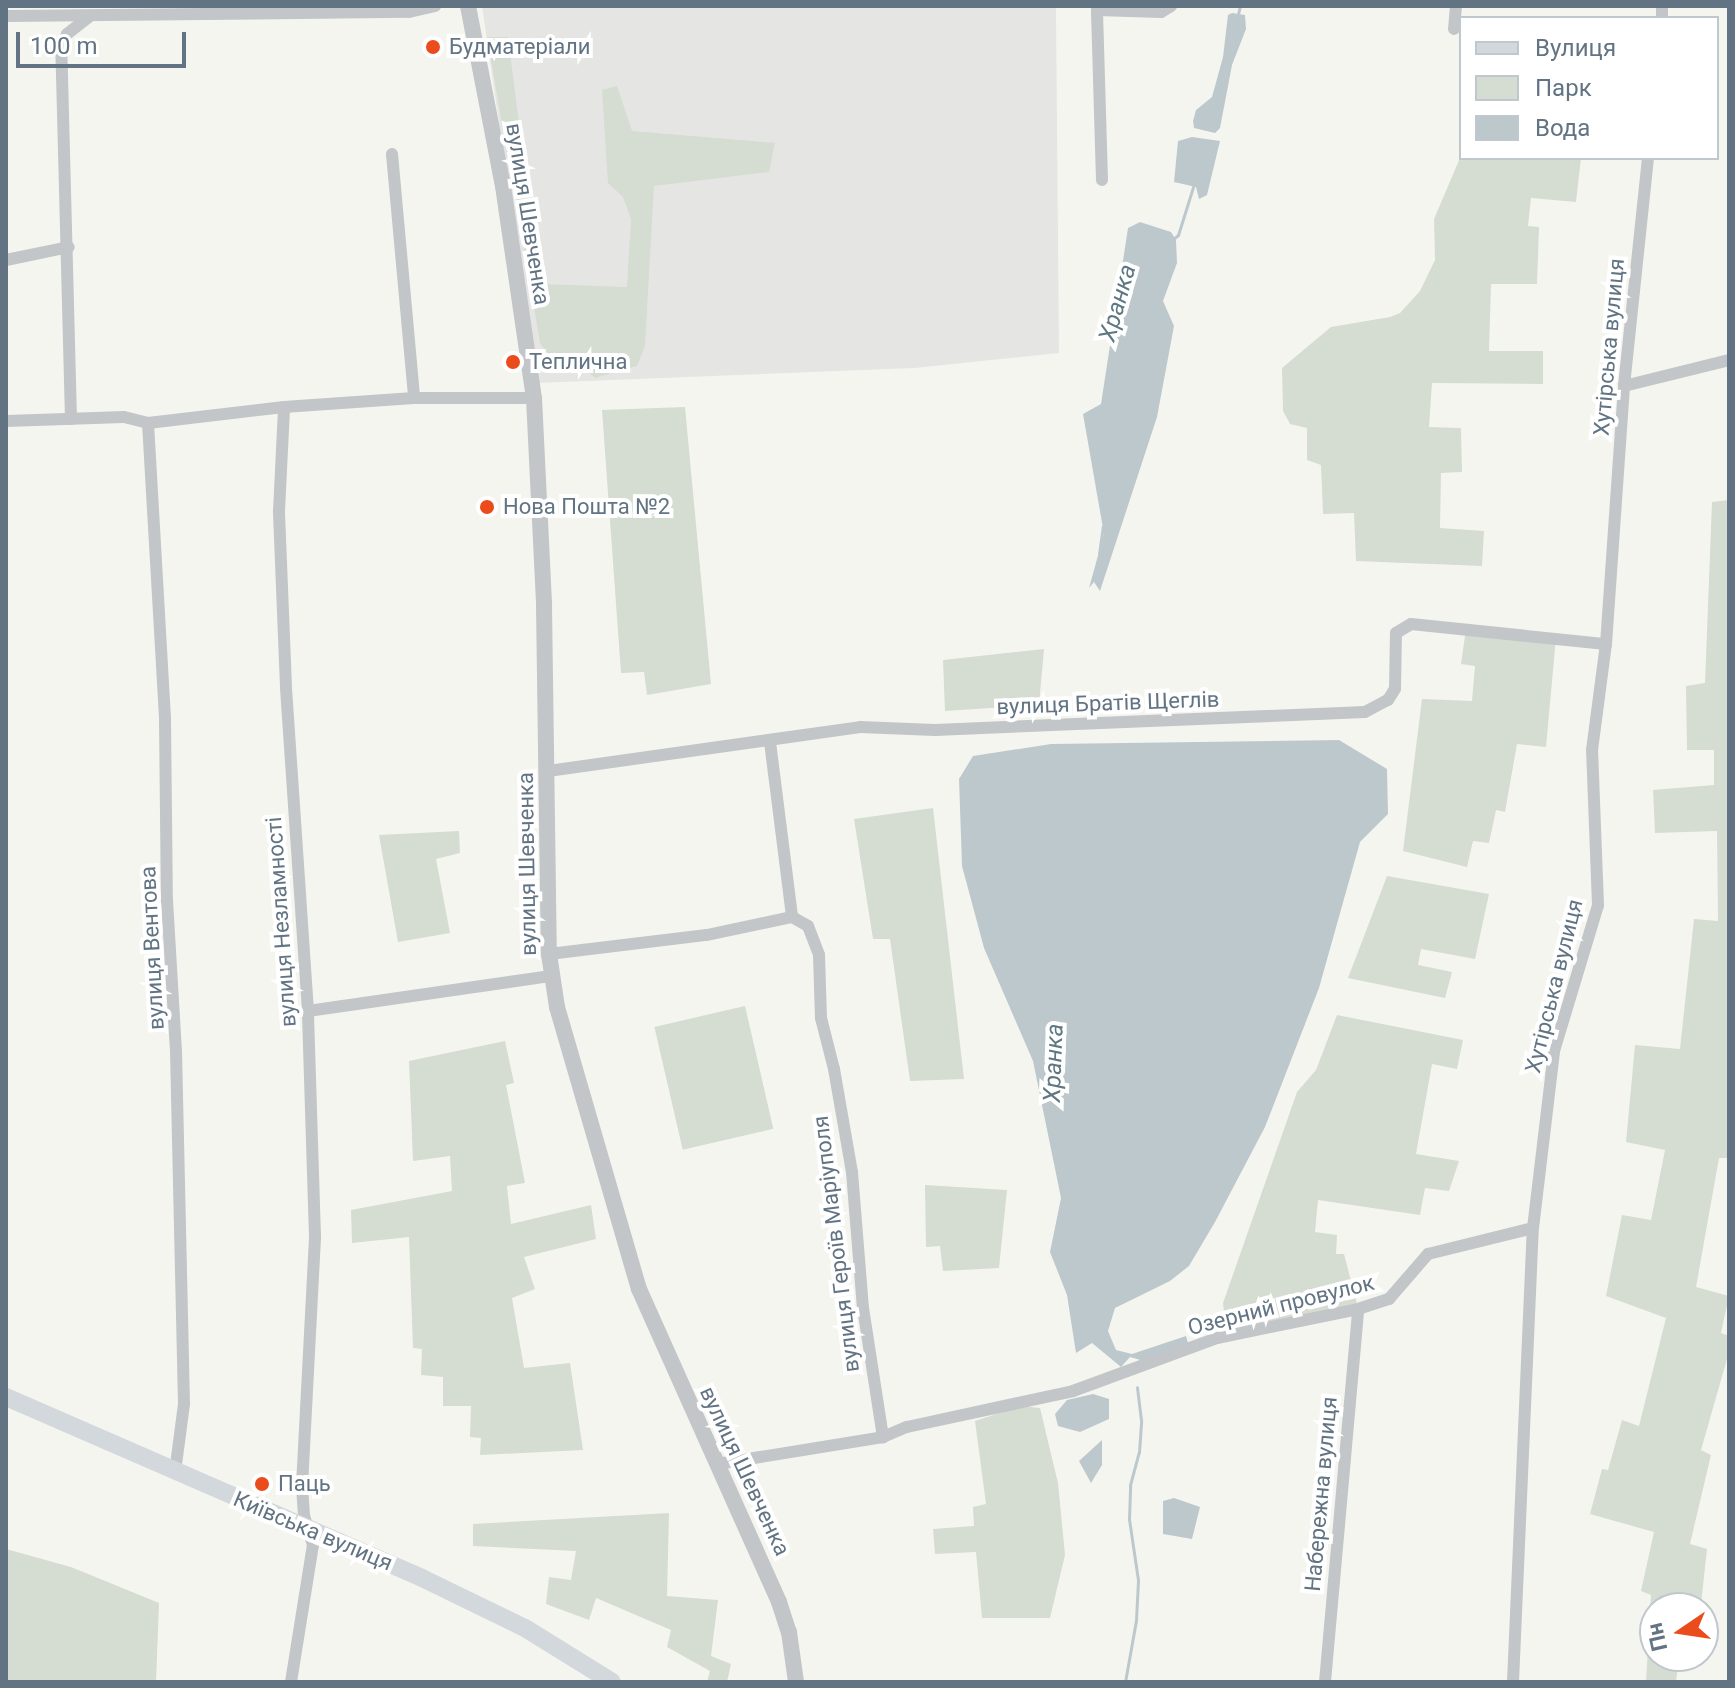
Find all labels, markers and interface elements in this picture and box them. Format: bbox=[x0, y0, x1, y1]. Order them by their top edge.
scale bar bbox=[20, 16, 190, 66]
legend bbox=[1459, 16, 1719, 160]
text: 100 m bbox=[30, 32, 97, 60]
place label: Будматеріали bbox=[449, 34, 591, 60]
text: Вулиця bbox=[1535, 34, 1616, 62]
marker: Будматеріали bbox=[424, 38, 442, 56]
text: Парк bbox=[1535, 74, 1592, 102]
text: Вода bbox=[1535, 114, 1590, 142]
street label: вулиця Шевченка bbox=[501, 121, 555, 307]
street label: Хутірська вулиця bbox=[1588, 257, 1630, 437]
water label: Хранка bbox=[1093, 261, 1143, 345]
place label: Теплична bbox=[529, 349, 627, 375]
marker: Теплична bbox=[504, 353, 522, 371]
place label: Нова Пошта №2 bbox=[503, 494, 670, 520]
marker: Нова Пошта №2 bbox=[478, 498, 496, 516]
street label: вулиця Братів Щеглів bbox=[996, 686, 1220, 720]
street label: вулиця Шевченка bbox=[512, 772, 542, 956]
street label: вулиця Незламності bbox=[260, 816, 302, 1028]
street label: вулиця Вентова bbox=[135, 866, 169, 1030]
street label: Хутірська вулиця bbox=[1520, 896, 1588, 1076]
water label: Хранка bbox=[1038, 1023, 1070, 1103]
street label: вулиця Героїв Маріуполя bbox=[807, 1114, 865, 1374]
street label: Озерний провулок bbox=[1185, 1269, 1377, 1341]
street label: вулиця Шевченка bbox=[694, 1382, 796, 1560]
street label: Набережна вулиця bbox=[1299, 1395, 1343, 1593]
place label: Паць bbox=[278, 1471, 331, 1497]
marker: Паць bbox=[253, 1475, 271, 1493]
street label: Київська вулиця bbox=[229, 1486, 397, 1576]
north arrow bbox=[1639, 1592, 1719, 1672]
text: Пн bbox=[1642, 1621, 1672, 1654]

